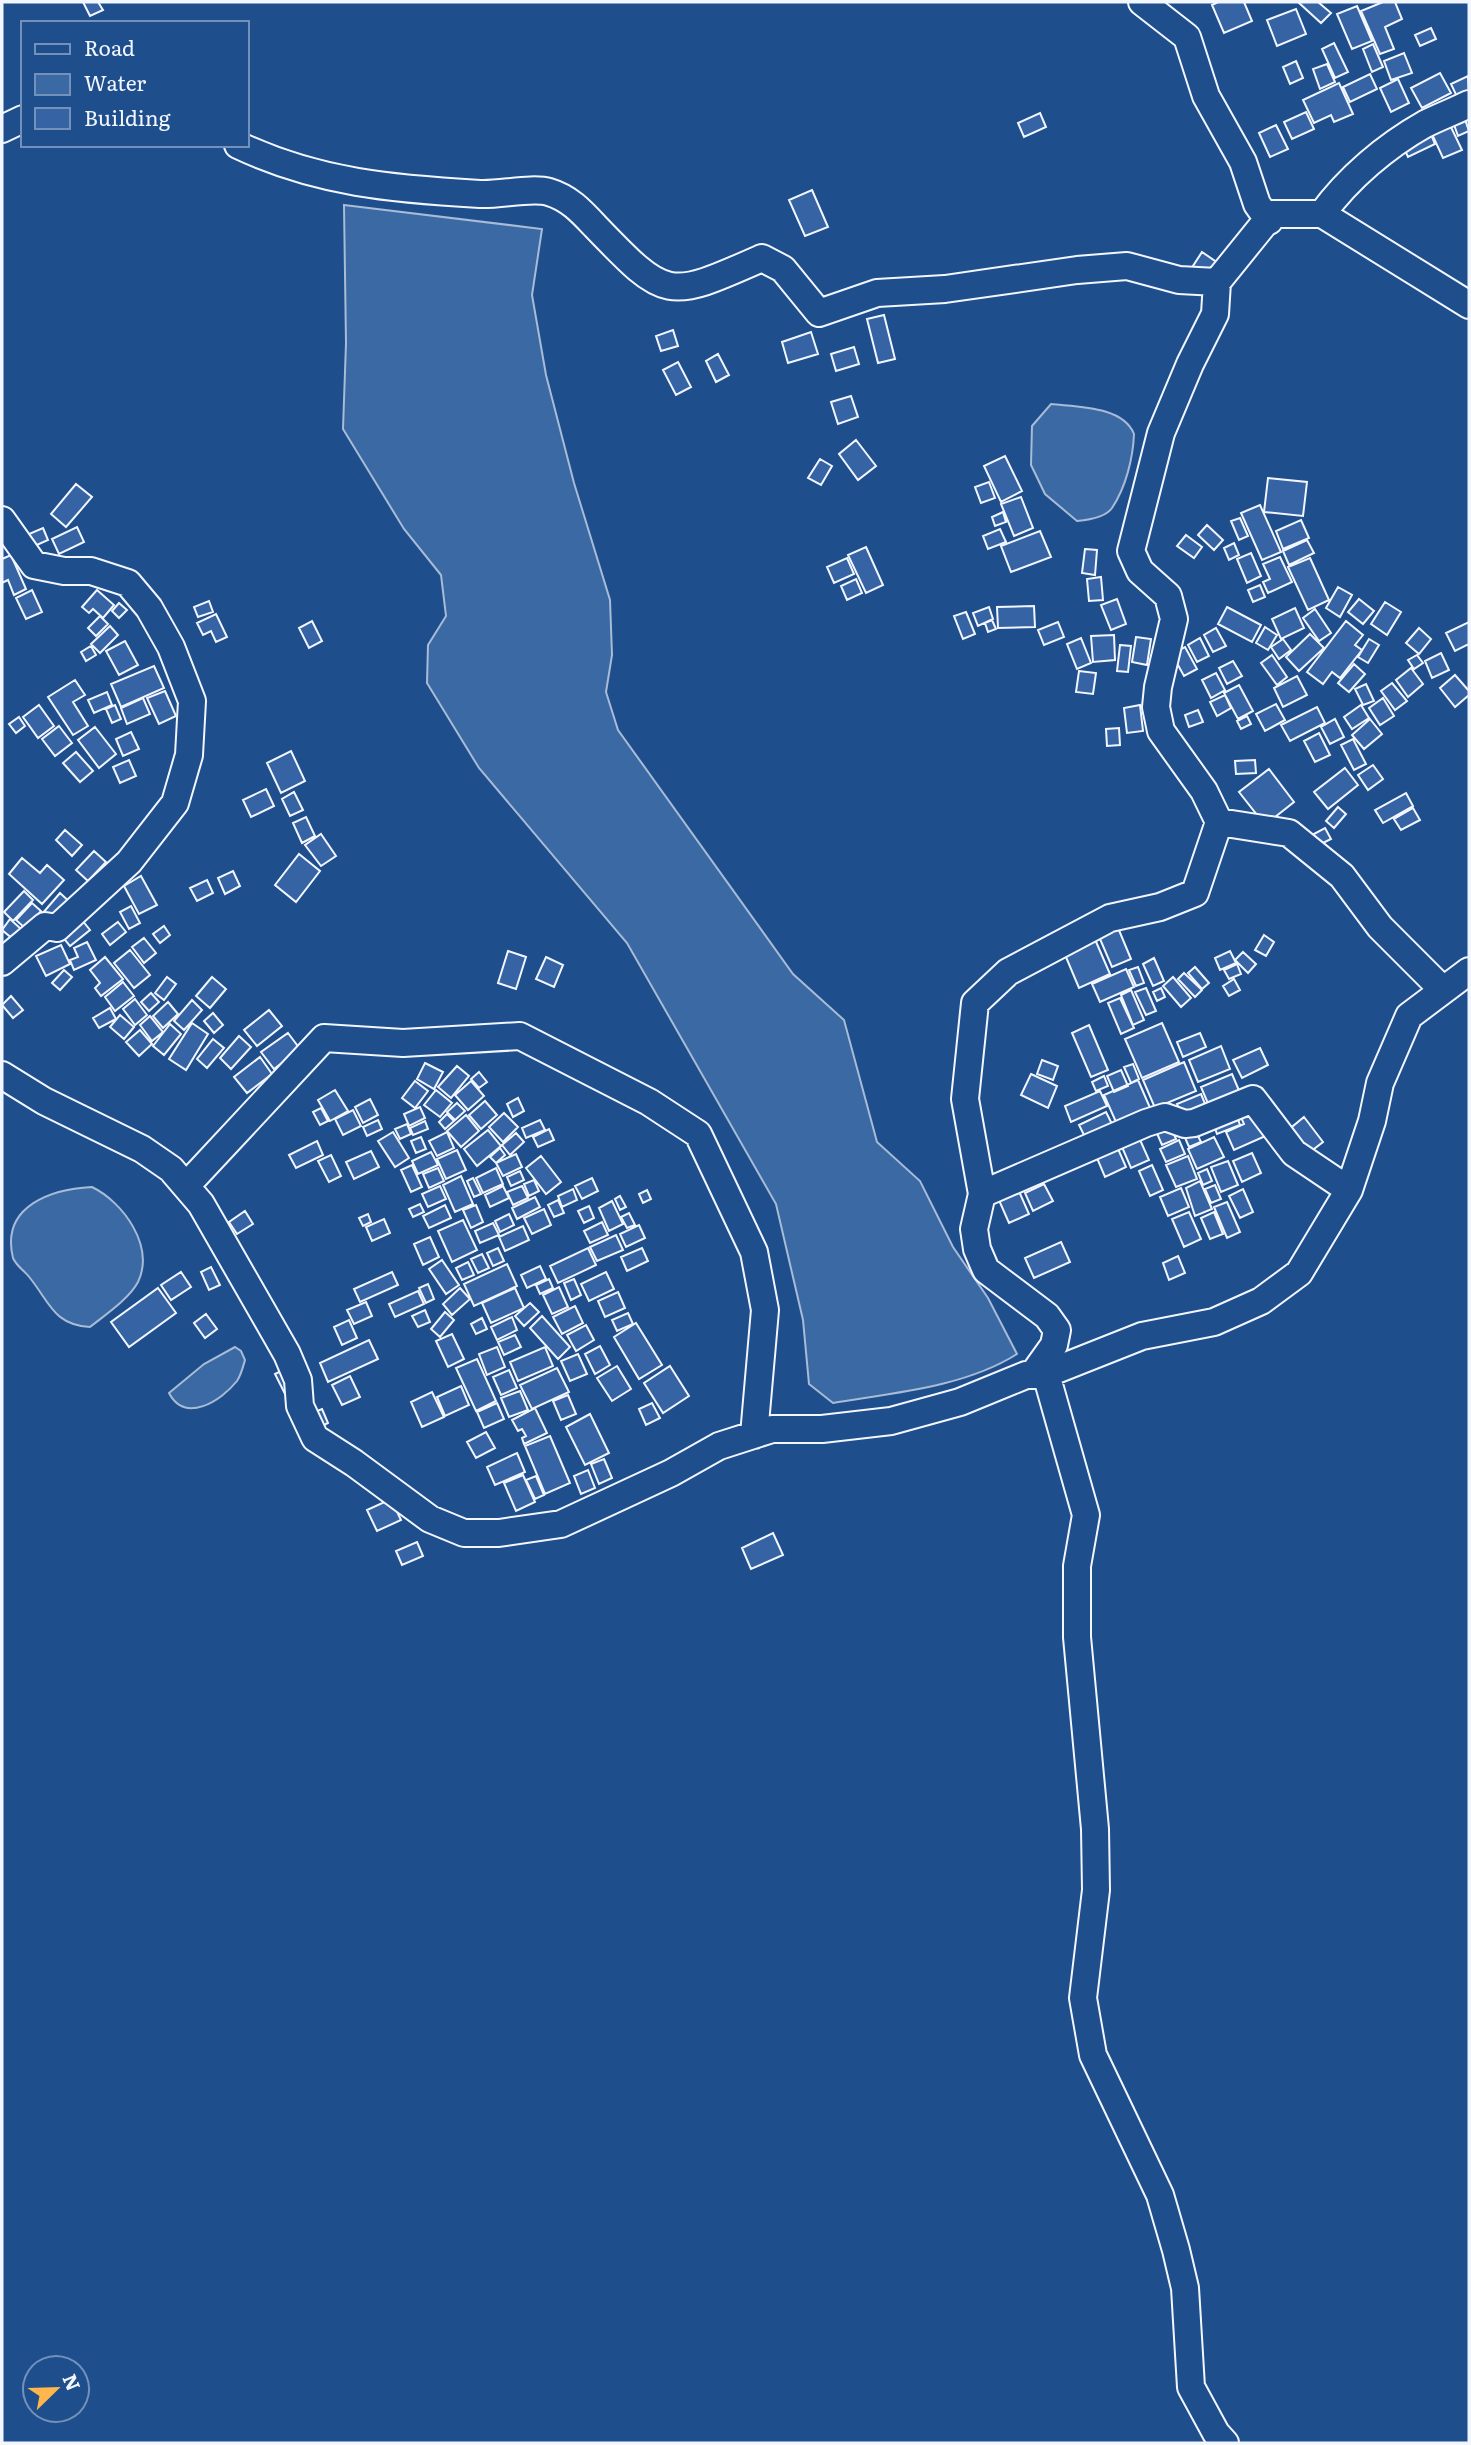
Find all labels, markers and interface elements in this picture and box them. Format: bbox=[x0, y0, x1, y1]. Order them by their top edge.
legend bbox=[21, 21, 248, 147]
text: Road bbox=[84, 31, 135, 62]
text: Water bbox=[84, 66, 146, 97]
text: Building bbox=[84, 101, 171, 132]
north arrow bbox=[21, 2354, 91, 2424]
text: N bbox=[57, 2369, 89, 2395]

